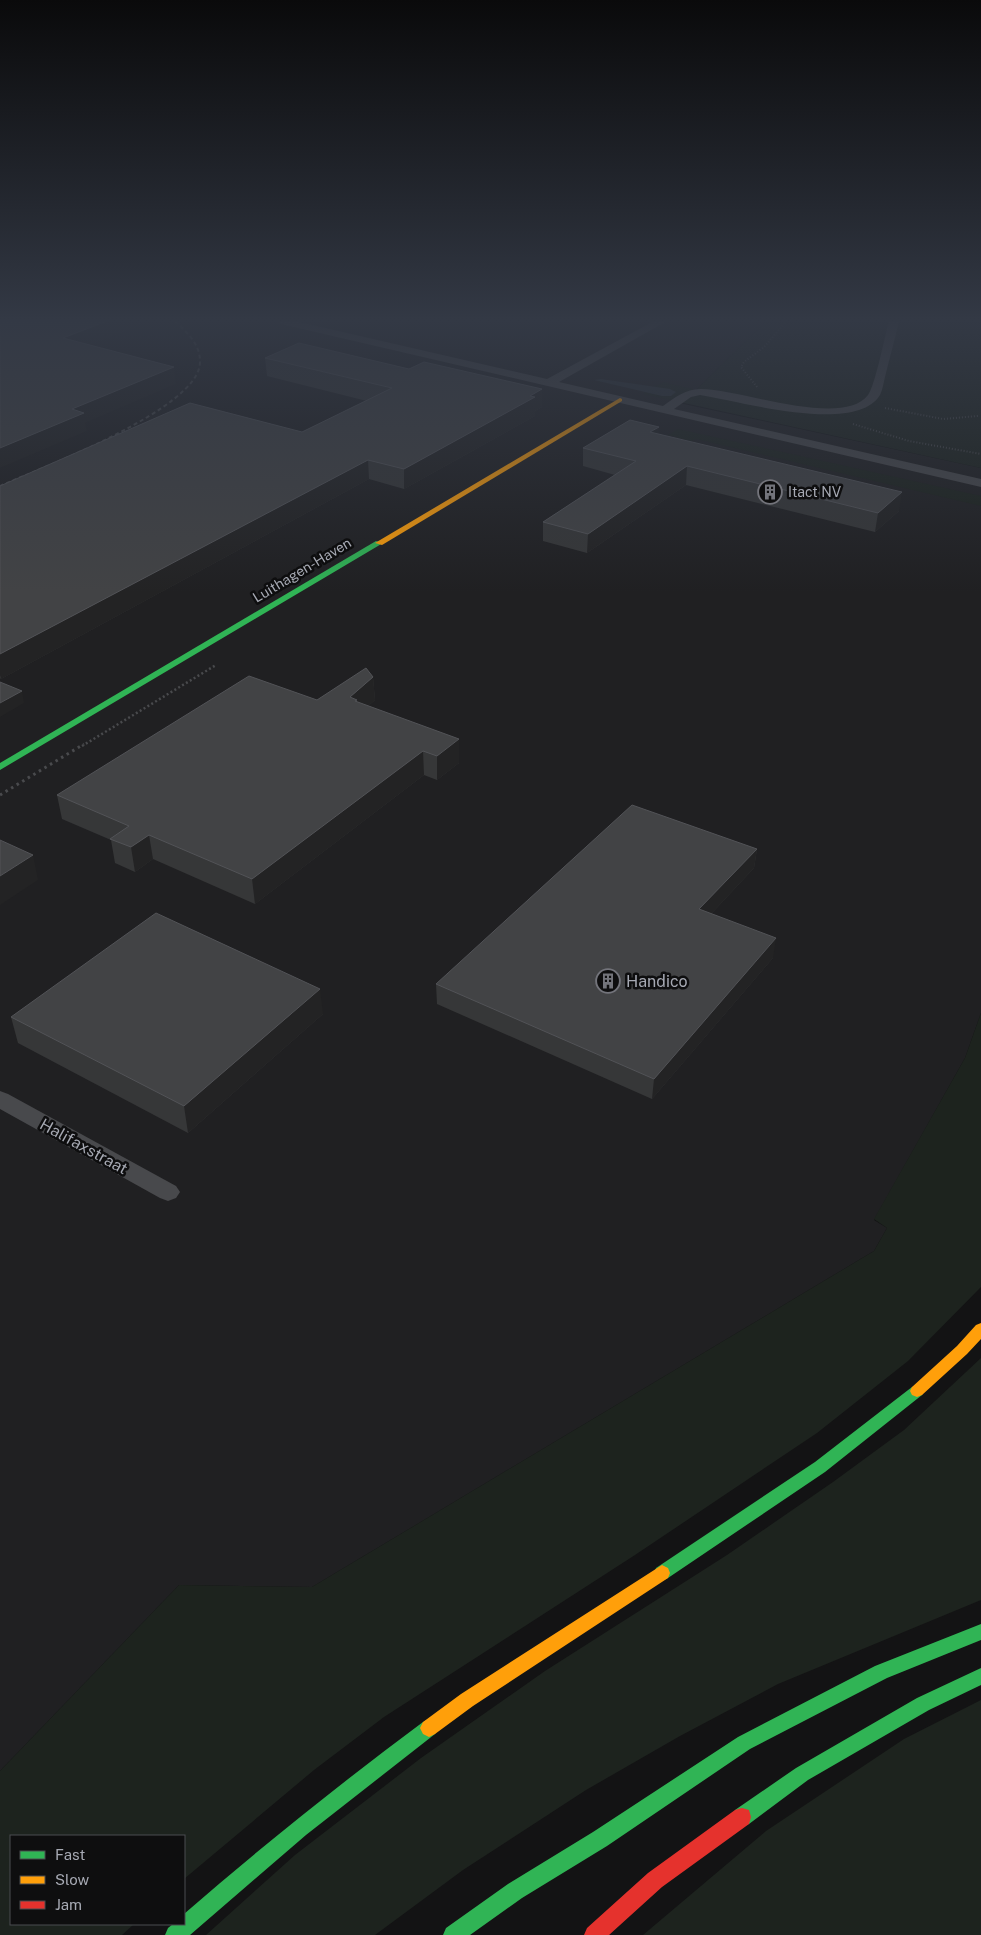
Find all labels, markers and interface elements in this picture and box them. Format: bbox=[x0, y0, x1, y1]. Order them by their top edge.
building icon: Itact NV bbox=[757, 479, 783, 505]
place label: Itact NV bbox=[788, 484, 842, 500]
street label: Luithagen-Haven bbox=[250, 534, 354, 606]
building icon: Handico bbox=[595, 968, 621, 994]
place label: Handico bbox=[626, 972, 688, 991]
street label: Halifaxstraat bbox=[37, 1115, 131, 1178]
legend bbox=[10, 1835, 185, 1925]
text: Fast bbox=[55, 1846, 85, 1863]
text: Slow bbox=[55, 1871, 90, 1888]
text: Jam bbox=[55, 1896, 82, 1913]

